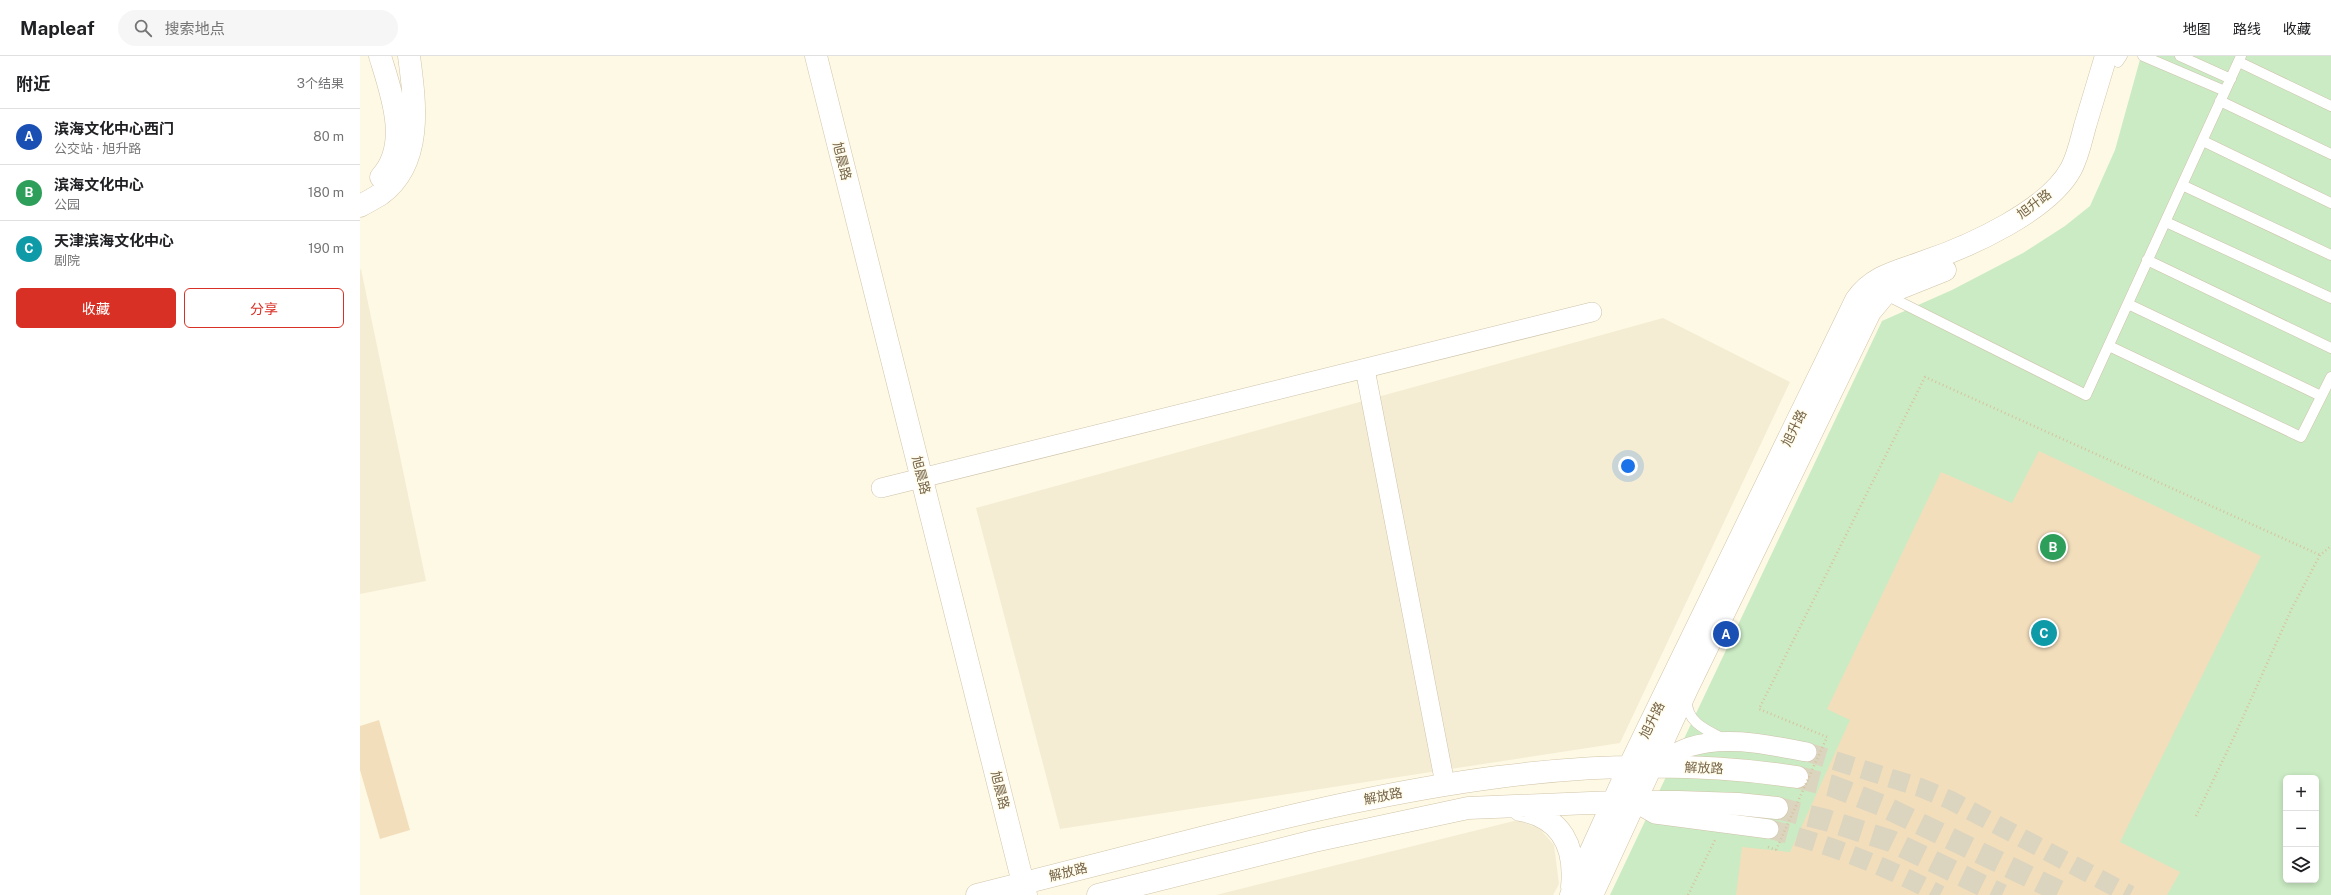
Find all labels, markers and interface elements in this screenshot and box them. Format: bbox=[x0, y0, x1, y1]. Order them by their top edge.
search box bbox=[118, 10, 398, 46]
text: Mapleaf bbox=[20, 17, 94, 39]
icon: search bbox=[132, 17, 154, 39]
text: 搜索地点 bbox=[164, 20, 224, 37]
text: 地图 bbox=[2183, 21, 2211, 37]
text: 路线 bbox=[2233, 21, 2261, 37]
text: 收藏 bbox=[2283, 21, 2311, 37]
text: 附近 bbox=[16, 74, 50, 94]
text: 3个结果 bbox=[297, 76, 344, 91]
text: 滨海文化中心西门 bbox=[54, 120, 174, 137]
text: A bbox=[24, 129, 34, 144]
text: 80 m bbox=[313, 129, 344, 144]
street label: 旭晨路 bbox=[830, 140, 854, 182]
text: 公交站 · 旭升路 bbox=[54, 141, 141, 156]
text: 滨海文化中心 bbox=[54, 176, 144, 193]
text: B bbox=[25, 185, 33, 200]
text: 180 m bbox=[308, 185, 344, 200]
street label: 旭升路 bbox=[2014, 186, 2054, 222]
text: 公园 bbox=[54, 197, 80, 212]
text: 天津滨海文化中心 bbox=[54, 232, 174, 249]
text: C bbox=[24, 241, 34, 256]
text: 190 m bbox=[308, 241, 344, 256]
text: 剧院 bbox=[54, 253, 80, 268]
button: 收藏 bbox=[16, 288, 176, 328]
button: 分享 bbox=[184, 288, 344, 328]
street label: 旭升路 bbox=[1779, 407, 1809, 449]
street label: 旭晨路 bbox=[909, 454, 933, 496]
your location bbox=[1618, 456, 1638, 476]
pin: B bbox=[2040, 532, 2066, 562]
pin: C bbox=[2031, 618, 2057, 648]
pin: A bbox=[1713, 619, 1739, 649]
street label: 旭升路 bbox=[1637, 699, 1667, 741]
street label: 解放路 bbox=[1684, 760, 1724, 776]
street label: 旭晨路 bbox=[988, 769, 1012, 811]
map controls bbox=[2283, 775, 2319, 883]
button: + bbox=[2283, 775, 2319, 811]
street label: 解放路 bbox=[1362, 785, 1404, 807]
button: − bbox=[2283, 811, 2319, 847]
button: layers bbox=[2283, 847, 2319, 883]
street label: 解放路 bbox=[1047, 860, 1089, 884]

